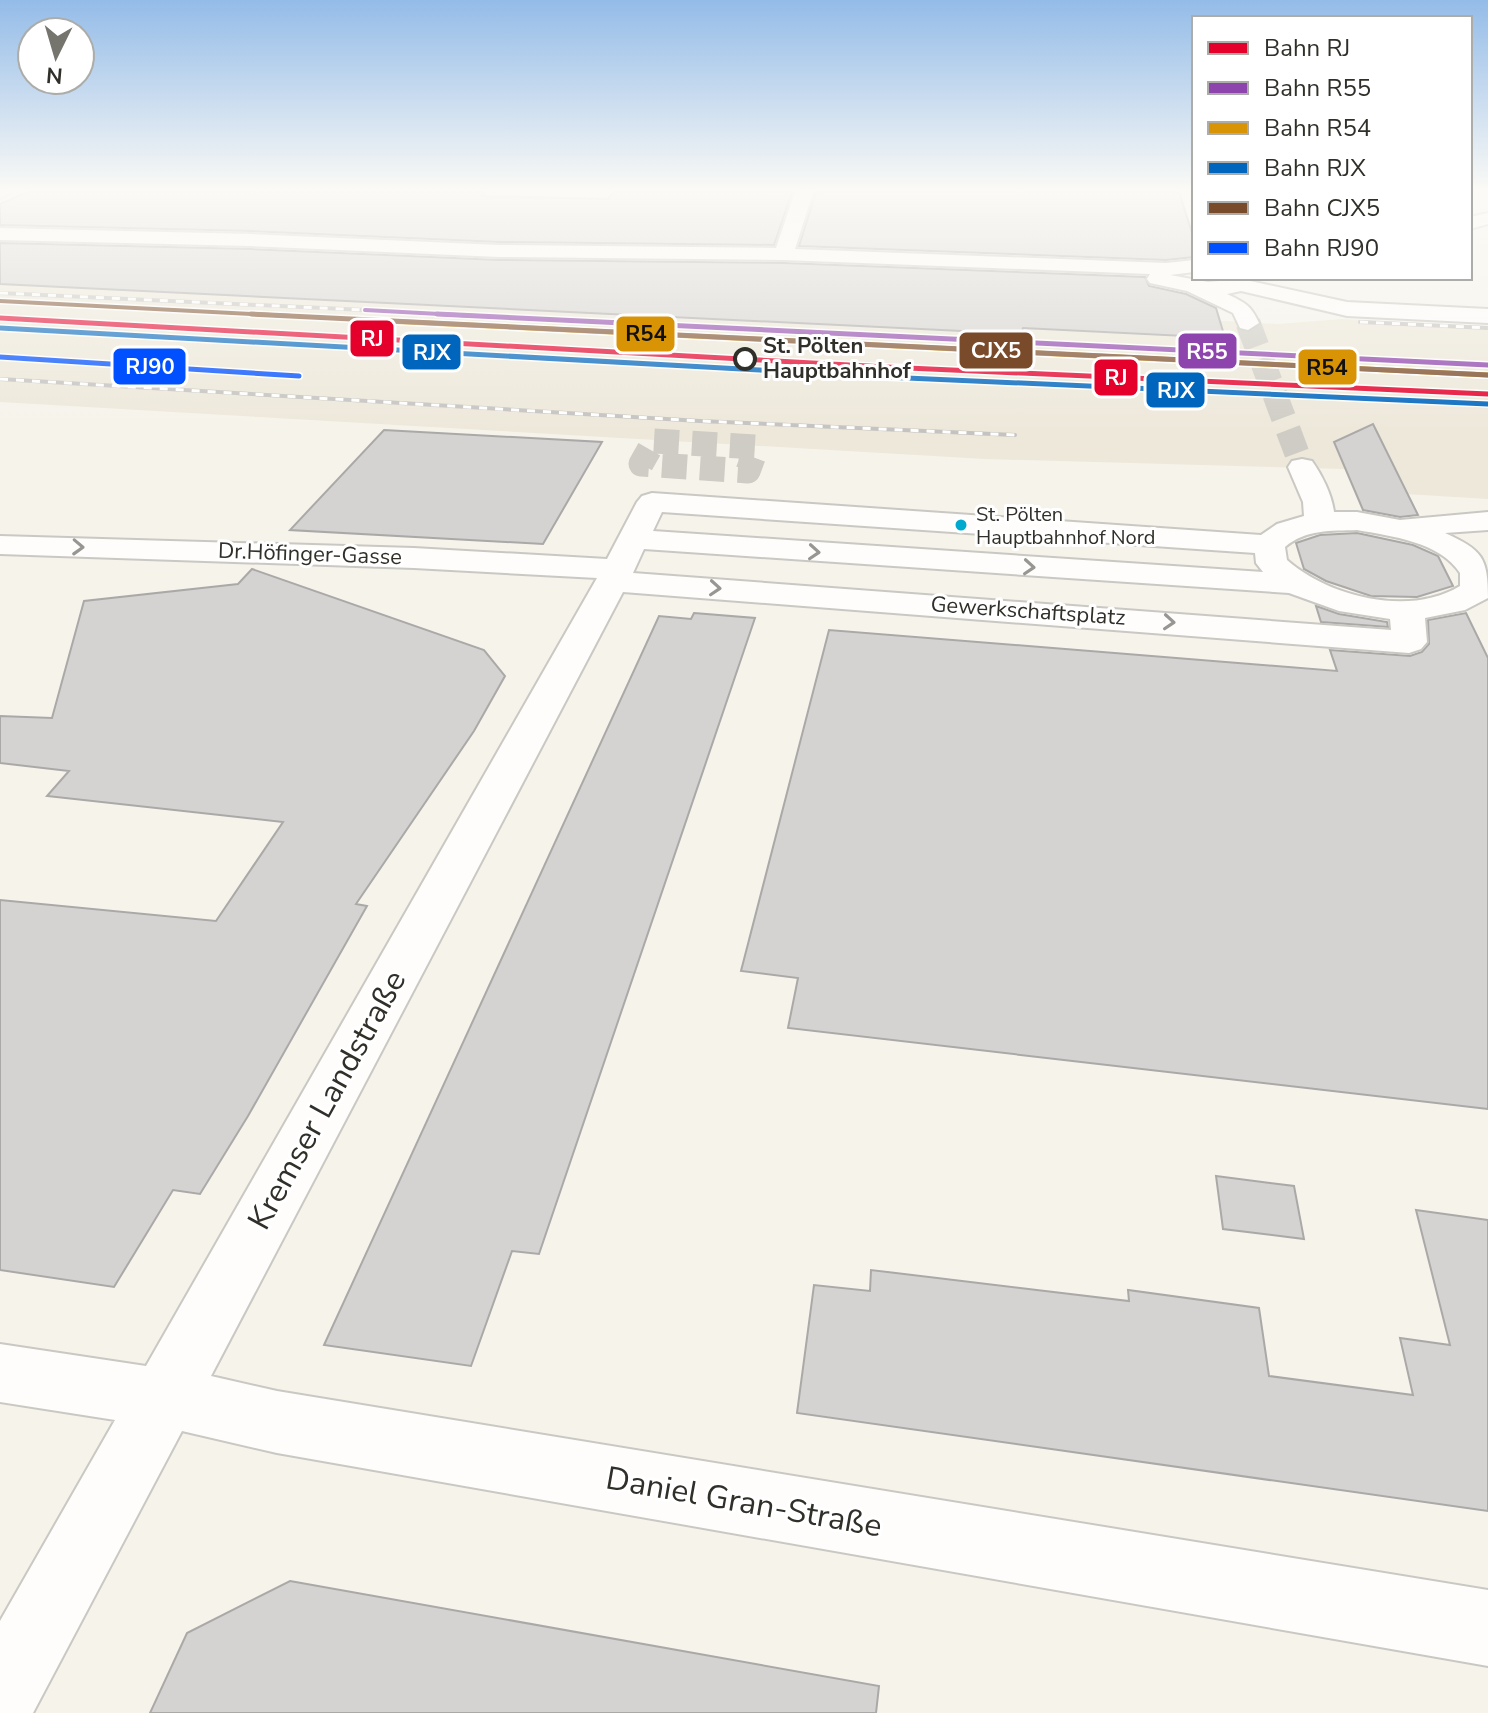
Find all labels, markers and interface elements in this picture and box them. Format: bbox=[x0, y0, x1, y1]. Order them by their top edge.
north arrow bbox=[16, 16, 96, 96]
legend bbox=[1192, 16, 1472, 280]
text: Bahn RJ bbox=[1264, 32, 1350, 64]
text: N bbox=[45, 59, 64, 91]
text: Bahn R55 bbox=[1264, 72, 1371, 104]
text: Bahn R54 bbox=[1264, 112, 1371, 144]
text: Bahn RJX bbox=[1264, 152, 1366, 184]
text: Bahn CJX5 bbox=[1264, 192, 1380, 224]
text: Bahn RJ90 bbox=[1264, 232, 1379, 264]
line badge: R54 bbox=[615, 315, 676, 353]
line badge: RJ bbox=[349, 319, 395, 358]
text: R54 bbox=[625, 319, 667, 349]
text: RJ bbox=[360, 324, 384, 354]
place label: St. Pölten Hauptbahnhof bbox=[763, 331, 912, 386]
line badge: CJX5 bbox=[958, 331, 1034, 370]
line badge: R55 bbox=[1177, 332, 1238, 370]
line badge: RJX bbox=[401, 333, 462, 371]
text: CJX5 bbox=[971, 336, 1021, 366]
text: R55 bbox=[1186, 337, 1228, 367]
text: RJX bbox=[413, 338, 451, 368]
line badge: RJ90 bbox=[112, 347, 187, 386]
marker: St. Pölten Hauptbahnhof bbox=[734, 348, 756, 370]
line badge: R54 bbox=[1297, 348, 1358, 386]
text: RJ90 bbox=[125, 352, 175, 382]
text: R54 bbox=[1306, 353, 1348, 383]
line badge: RJ bbox=[1093, 358, 1139, 397]
text: RJ bbox=[1104, 363, 1128, 393]
line badge: RJX bbox=[1145, 371, 1206, 409]
text: RJX bbox=[1157, 376, 1195, 406]
place label: St. Pölten Hauptbahnhof Nord bbox=[976, 501, 1155, 551]
marker: St. Pölten Hauptbahnhof Nord bbox=[953, 517, 969, 533]
street label: Dr.Höfinger-Gasse bbox=[217, 536, 403, 572]
one-way arrow bbox=[72, 538, 85, 556]
one-way arrow bbox=[808, 543, 821, 560]
one-way arrow bbox=[1023, 558, 1036, 575]
one-way arrow bbox=[709, 579, 722, 596]
street label: Gewerkschaftsplatz bbox=[930, 589, 1126, 633]
one-way arrow bbox=[1163, 613, 1176, 630]
street label: Kremser Landstraße bbox=[238, 963, 416, 1237]
street label: Daniel Gran-Straße bbox=[603, 1457, 885, 1547]

